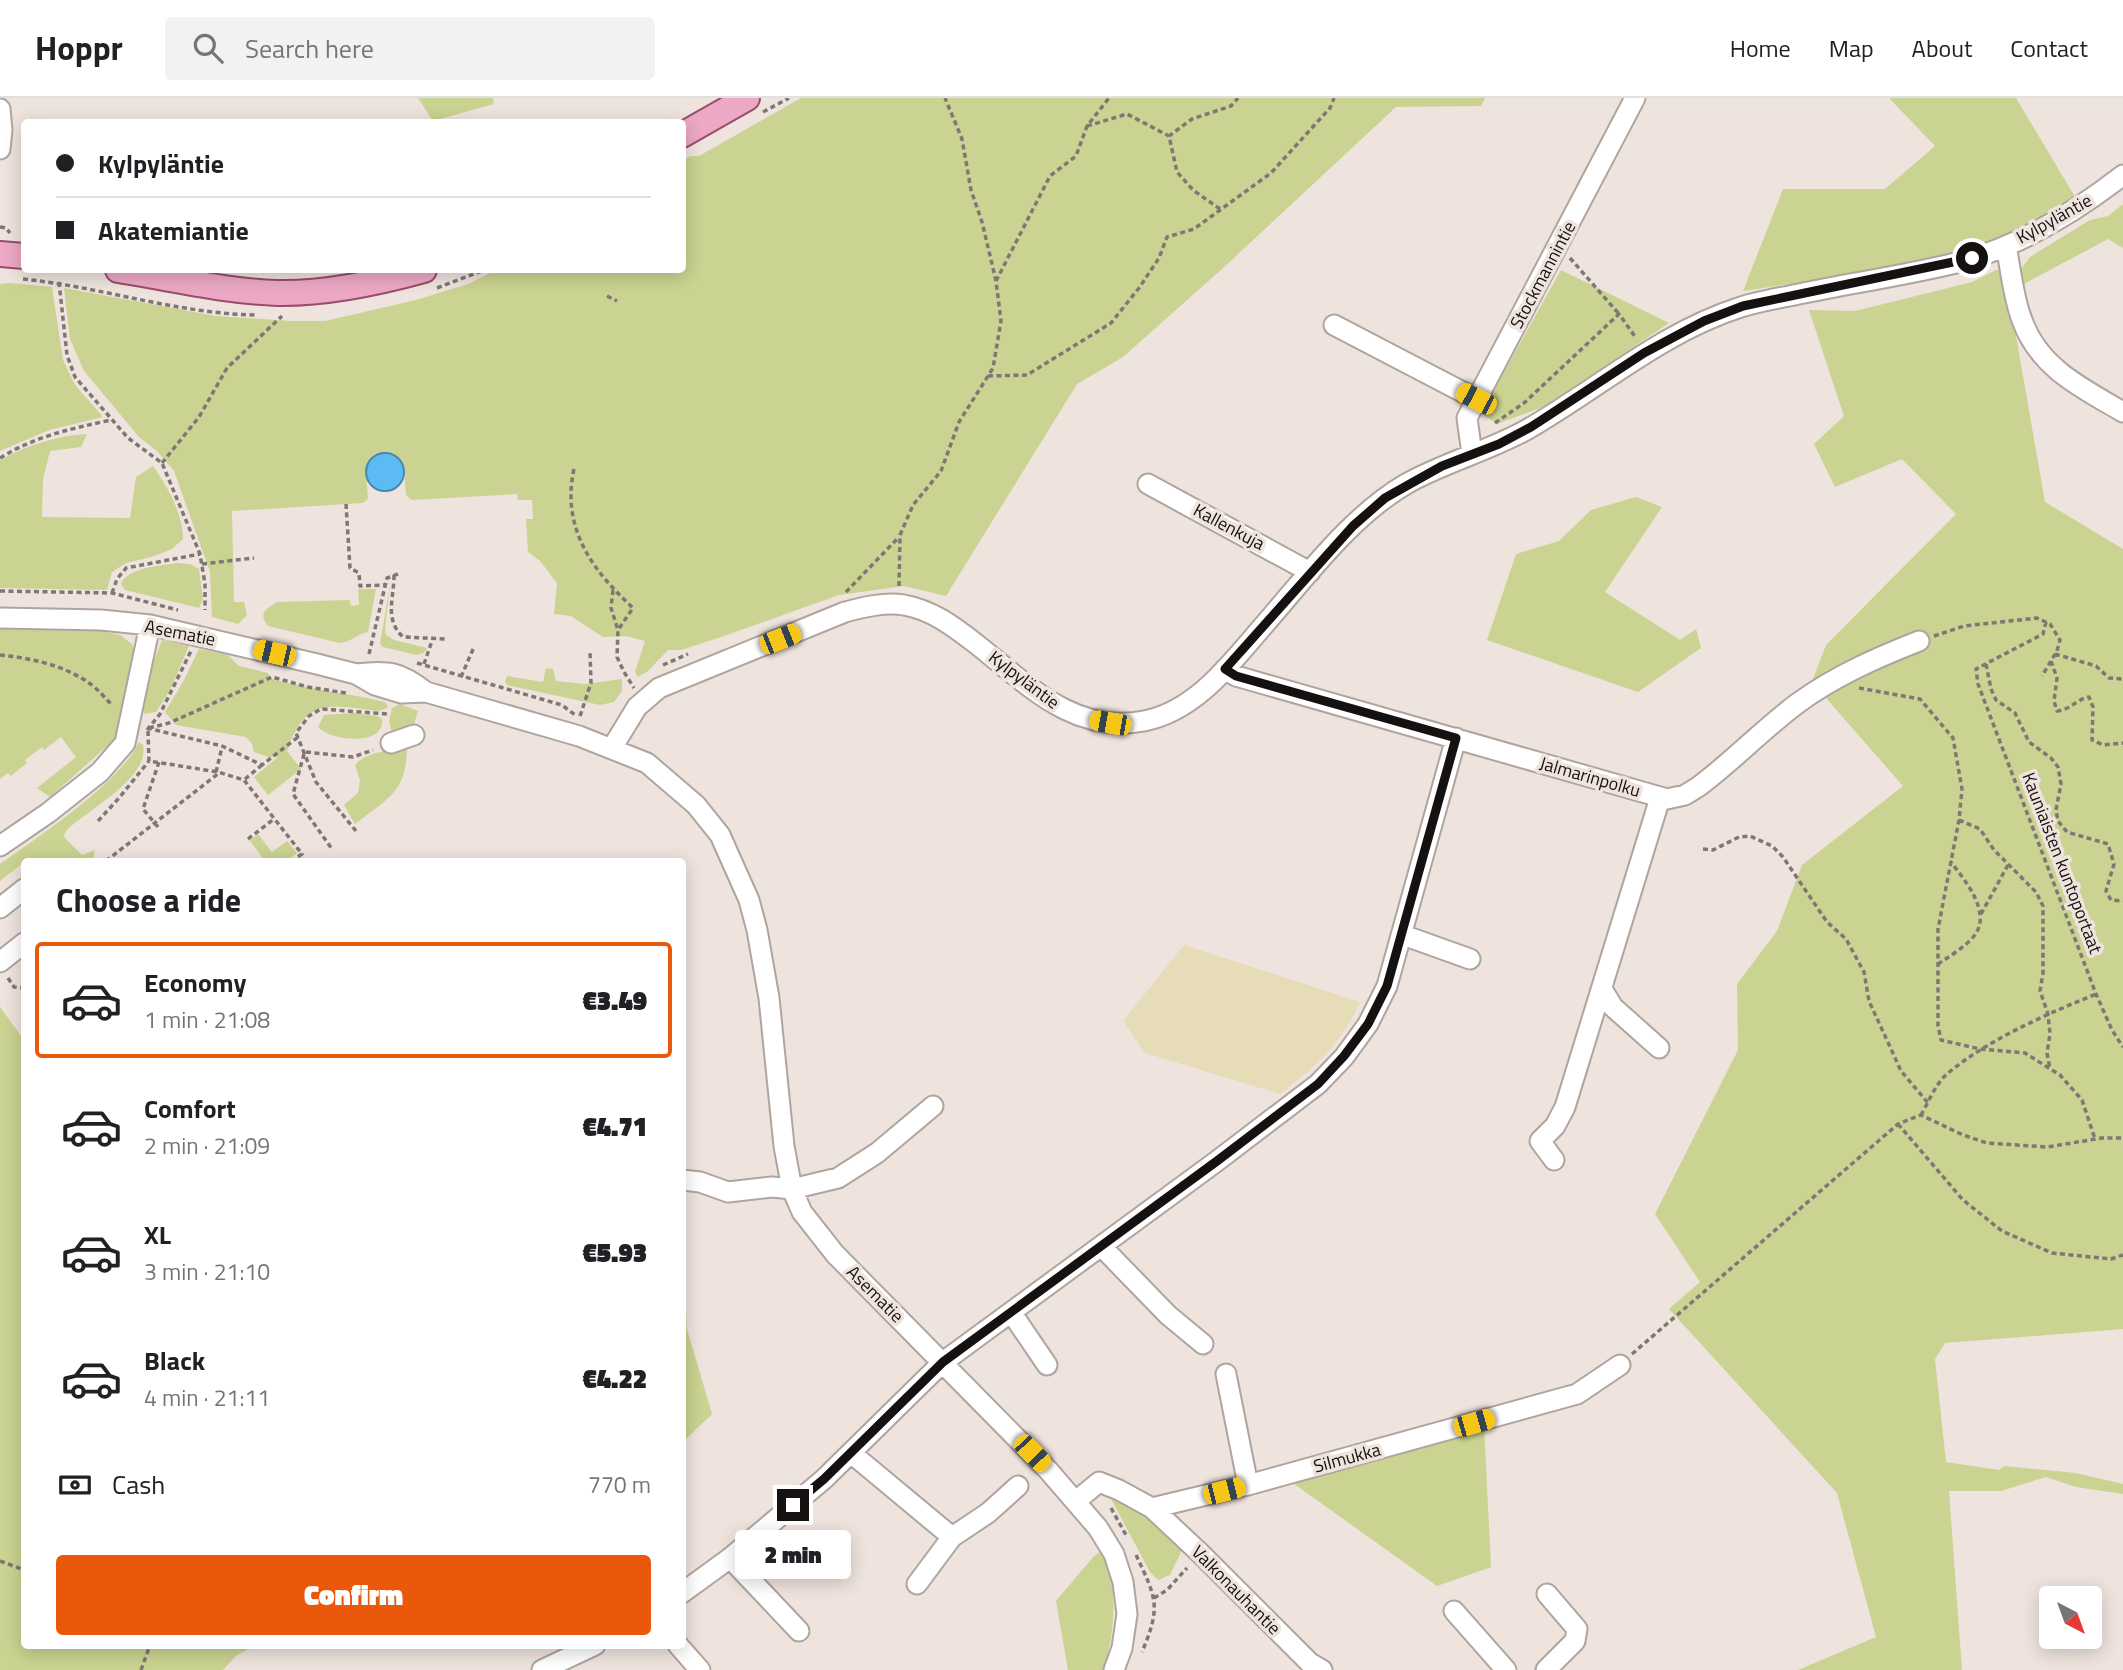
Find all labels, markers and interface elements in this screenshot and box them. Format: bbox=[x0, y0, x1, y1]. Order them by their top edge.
search box bbox=[165, 17, 655, 80]
text: Hoppr bbox=[35, 23, 123, 73]
icon: search bbox=[189, 29, 227, 67]
text: Search here bbox=[245, 29, 374, 68]
text: Home bbox=[1730, 30, 1791, 66]
text: Map bbox=[1829, 30, 1874, 66]
text: About bbox=[1912, 30, 1972, 66]
text: Contact bbox=[2010, 30, 2088, 66]
text: Kylpyläntie bbox=[98, 144, 224, 183]
street label: Kylpyläntie bbox=[2011, 187, 2097, 250]
text: Akatemiantie bbox=[98, 211, 249, 250]
street label: Stockmannintie bbox=[1503, 216, 1582, 333]
route start bbox=[1956, 242, 1988, 274]
car bbox=[1453, 380, 1500, 418]
street label: Kallenkuja bbox=[1189, 496, 1270, 557]
street label: Asematie bbox=[142, 612, 218, 653]
car bbox=[757, 621, 804, 657]
car bbox=[252, 638, 297, 668]
street label: Kylpyläntie bbox=[983, 644, 1065, 715]
car bbox=[1088, 709, 1133, 737]
street label: Jalmarinpolku bbox=[1537, 749, 1644, 804]
street label: Kauniaisten kuntoportaat bbox=[2015, 768, 2110, 958]
text: Choose a ride bbox=[56, 876, 241, 924]
text: Economy bbox=[144, 963, 246, 1002]
icon: car bbox=[60, 969, 123, 1032]
text: €3.49 bbox=[582, 981, 647, 1020]
text: 1 min · 21:08 bbox=[144, 1002, 270, 1037]
text: Comfort bbox=[144, 1089, 236, 1128]
icon: car bbox=[60, 1095, 123, 1158]
text: €4.71 bbox=[582, 1107, 647, 1146]
text: 2 min · 21:09 bbox=[144, 1128, 270, 1163]
text: XL bbox=[144, 1215, 171, 1254]
icon: car bbox=[60, 1221, 123, 1284]
text: €5.93 bbox=[582, 1233, 647, 1272]
text: 3 min · 21:10 bbox=[144, 1254, 270, 1289]
street label: Asematie bbox=[840, 1259, 910, 1329]
text: Black bbox=[144, 1341, 205, 1380]
icon: car bbox=[60, 1347, 123, 1410]
text: €4.22 bbox=[582, 1359, 647, 1398]
text: 4 min · 21:11 bbox=[144, 1380, 270, 1415]
car bbox=[1451, 1407, 1498, 1439]
car bbox=[1010, 1431, 1055, 1475]
street label: Silmukka bbox=[1310, 1436, 1384, 1479]
text: Cash bbox=[112, 1465, 165, 1504]
icon: cash bbox=[56, 1466, 94, 1504]
text: 770 m bbox=[588, 1467, 651, 1502]
car bbox=[1202, 1476, 1247, 1506]
route end bbox=[777, 1489, 809, 1521]
callout: 2 min bbox=[735, 1530, 851, 1578]
text: 2 min bbox=[764, 1537, 822, 1572]
street label: Valkonauhantie bbox=[1185, 1539, 1287, 1641]
button: Confirm bbox=[56, 1555, 651, 1635]
north arrow bbox=[2039, 1586, 2102, 1648]
map controls bbox=[2039, 1586, 2102, 1649]

